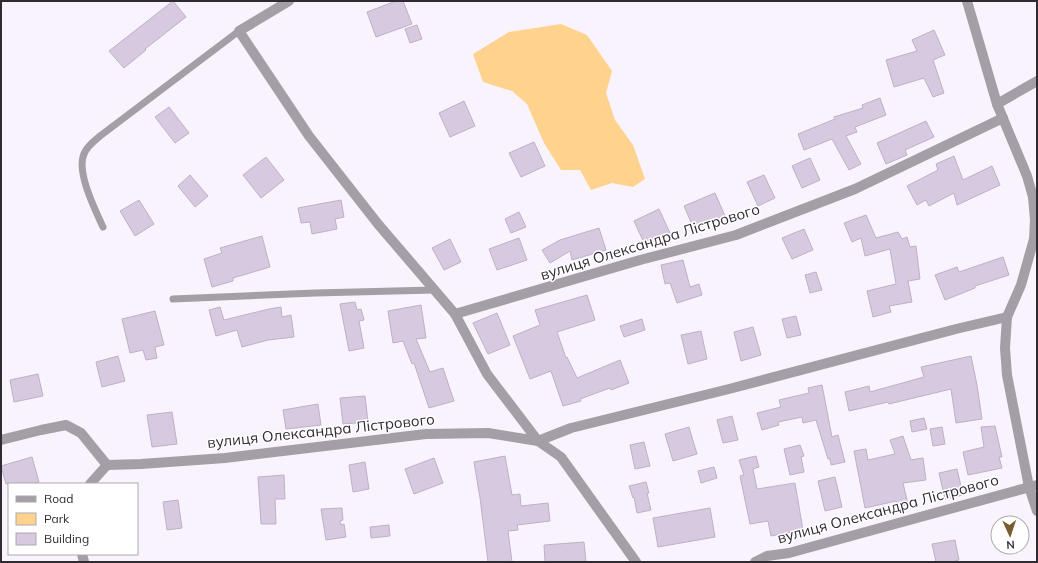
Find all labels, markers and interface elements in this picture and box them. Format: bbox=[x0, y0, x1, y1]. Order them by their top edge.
street label: вулиця Олександра Лістрового bbox=[538, 199, 762, 284]
street label: вулиця Олександра Лістрового bbox=[206, 409, 436, 452]
street label: вулиця Олександра Лістрового bbox=[775, 470, 1001, 547]
legend bbox=[8, 483, 138, 555]
text: Road bbox=[44, 491, 73, 506]
text: Park bbox=[44, 511, 70, 526]
north arrow bbox=[990, 515, 1030, 555]
text: Building bbox=[44, 531, 89, 546]
text: N bbox=[1006, 538, 1015, 552]

